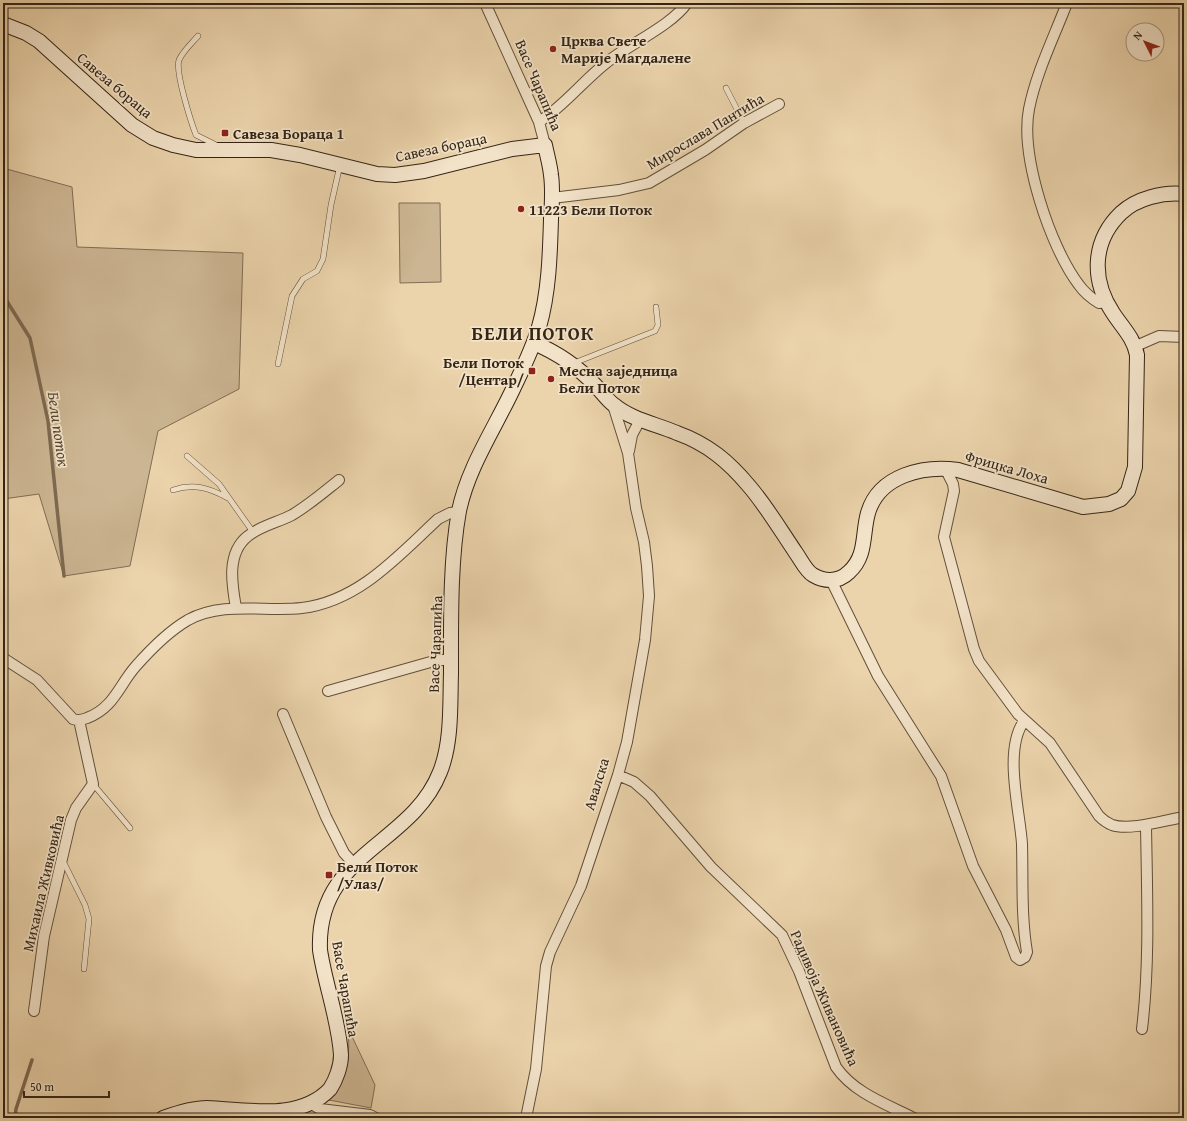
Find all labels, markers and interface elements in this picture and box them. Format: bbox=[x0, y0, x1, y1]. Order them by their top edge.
north arrow bbox=[1125, 22, 1165, 62]
text: N bbox=[1129, 27, 1146, 43]
place label: Црква Свете Марије Магдалене bbox=[561, 30, 691, 68]
street label: Васе Чарапића bbox=[510, 36, 568, 135]
marker: Црква Свете Марије Магдалене bbox=[548, 44, 558, 54]
street label: Савеза бораца bbox=[73, 47, 158, 123]
street label: Мирослава Пантића bbox=[642, 87, 768, 174]
place label: Савеза Бораца 1 bbox=[233, 123, 344, 144]
street label: Савеза бораца bbox=[393, 127, 489, 167]
marker: Савеза Бораца 1 bbox=[220, 128, 230, 138]
place label: 11223 Бели Поток bbox=[529, 199, 652, 220]
marker: 11223 Бели Поток bbox=[516, 204, 526, 214]
district label: БЕЛИ ПОТОК bbox=[472, 319, 594, 347]
place label: Бели Поток /Центар/ bbox=[443, 352, 524, 390]
place label: Месна заједница Бели Поток bbox=[559, 360, 678, 398]
marker: Бели Поток /Центар/ bbox=[527, 366, 537, 376]
marker: Месна заједница Бели Поток bbox=[546, 374, 556, 384]
water label: Бели поток bbox=[42, 390, 76, 468]
street label: Фрицка Лоха bbox=[963, 445, 1052, 489]
street label: Васе Чарапића bbox=[423, 594, 447, 693]
street label: Авалска bbox=[578, 755, 614, 813]
street label: Михаила Живковића bbox=[17, 812, 69, 954]
place label: Бели Поток /Улаз/ bbox=[337, 856, 418, 894]
marker: Бели Поток /Улаз/ bbox=[324, 870, 334, 880]
street label: Радивоја Живановића bbox=[786, 927, 865, 1070]
street label: Васе Чарапића bbox=[327, 939, 365, 1039]
scale bar bbox=[24, 1073, 109, 1099]
text: 50 m bbox=[30, 1078, 54, 1095]

